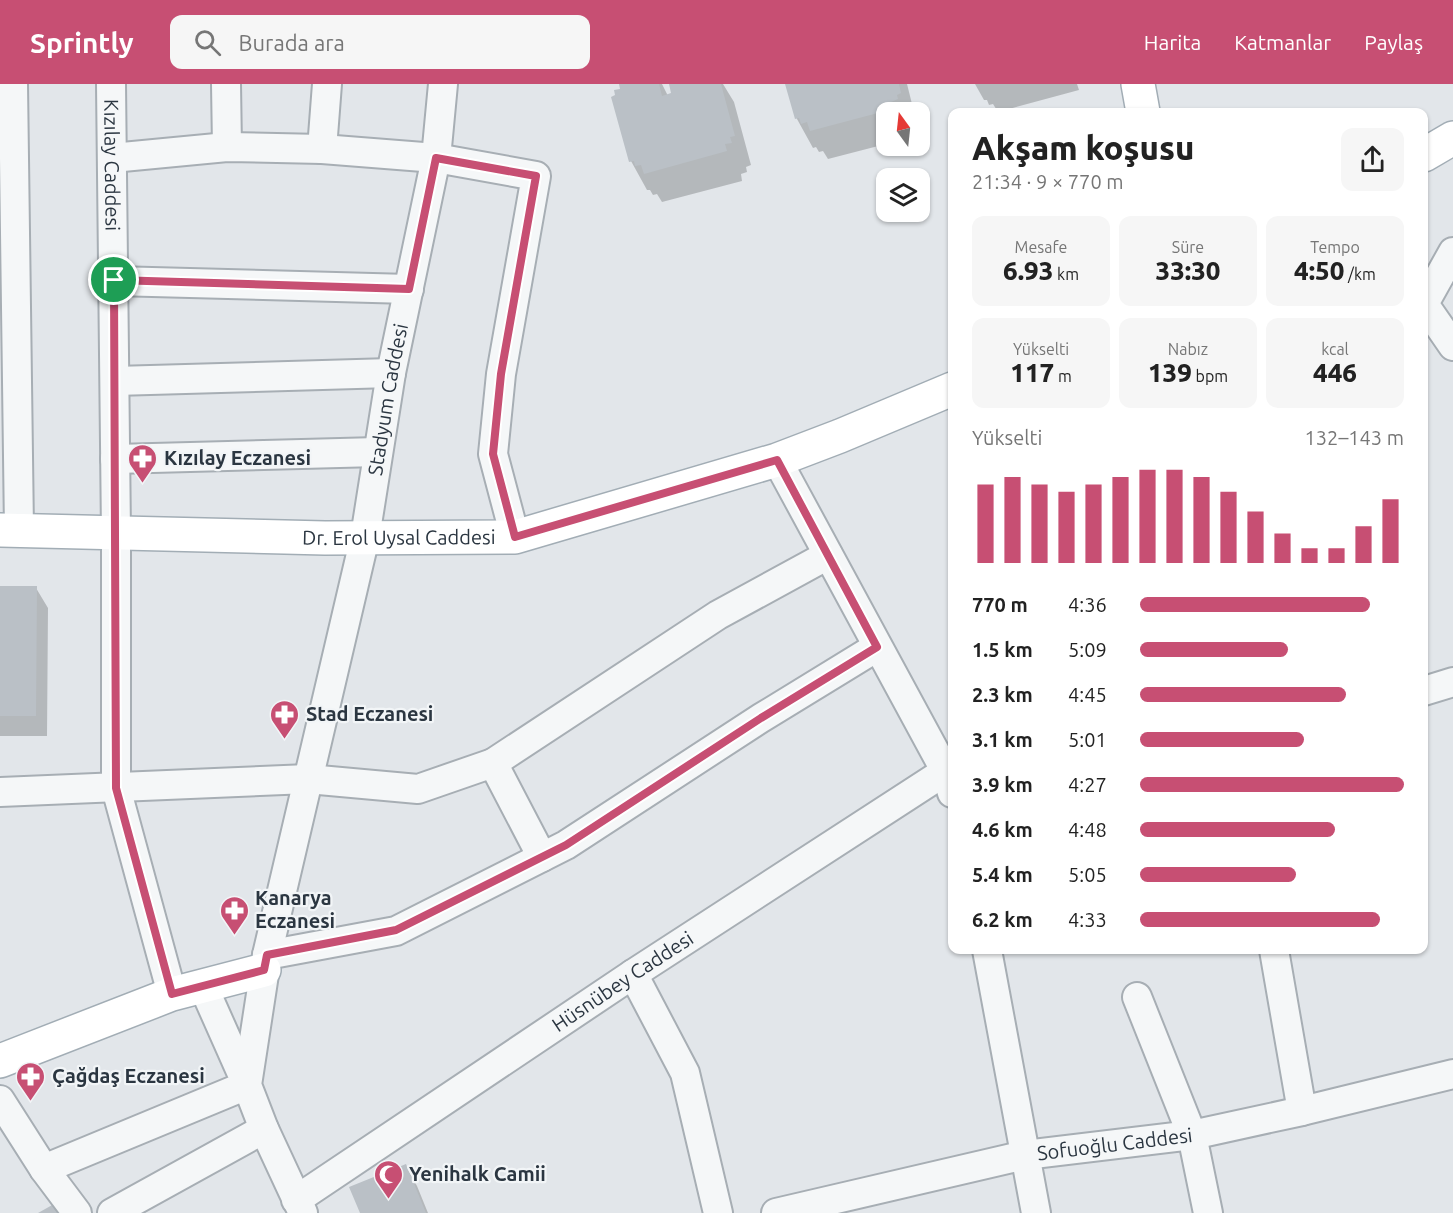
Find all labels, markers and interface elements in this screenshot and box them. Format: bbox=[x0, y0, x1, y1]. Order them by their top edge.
search box bbox=[170, 15, 590, 69]
icon: search bbox=[191, 26, 224, 59]
text: Sprintly bbox=[30, 27, 134, 58]
text: Burada ara bbox=[239, 30, 345, 55]
text: Harita bbox=[1144, 30, 1201, 54]
text: Katmanlar bbox=[1234, 30, 1331, 54]
text: Paylaş bbox=[1364, 30, 1423, 54]
street label: Kızılay Caddesi bbox=[100, 99, 125, 231]
north arrow bbox=[876, 102, 930, 156]
map controls bbox=[876, 102, 930, 222]
button: share bbox=[1341, 128, 1404, 191]
text: Akşam koşusu bbox=[972, 129, 1194, 166]
button: layers bbox=[876, 168, 930, 222]
text: 21:34 · 9 × 770 m bbox=[972, 170, 1124, 193]
text: Mesafe bbox=[1015, 238, 1067, 256]
text: Süre bbox=[1172, 238, 1204, 256]
text: Tempo bbox=[1310, 238, 1360, 256]
pin bbox=[88, 254, 139, 305]
text: 6.93 bbox=[1003, 256, 1053, 285]
text: 33:30 bbox=[1155, 256, 1221, 285]
text: 4:50 bbox=[1294, 256, 1344, 285]
icon: arrive bbox=[97, 263, 130, 296]
text: km bbox=[1053, 265, 1079, 283]
text: /km bbox=[1344, 265, 1376, 283]
street label: Stadyum Caddesi bbox=[363, 321, 412, 477]
text: Yükselti bbox=[1013, 340, 1069, 358]
text: Nabız bbox=[1168, 340, 1208, 358]
text: kcal bbox=[1321, 340, 1349, 358]
text: 117 bbox=[1010, 358, 1054, 387]
text: 139 bbox=[1148, 358, 1192, 387]
text: 446 bbox=[1313, 358, 1357, 387]
text: m bbox=[1054, 367, 1072, 385]
text: bpm bbox=[1192, 367, 1228, 385]
text: Yükselti bbox=[972, 426, 1042, 449]
text: 132–143 m bbox=[1305, 426, 1404, 449]
pharmacy icon: Kızılay Eczanesi bbox=[127, 442, 159, 484]
place label: Kızılay Eczanesi bbox=[164, 446, 311, 469]
street label: Dr. Erol Uysal Caddesi bbox=[302, 525, 496, 549]
text: 770 m bbox=[972, 593, 1028, 616]
text: 4:36 bbox=[1068, 593, 1107, 616]
text: 1.5 km bbox=[972, 638, 1033, 661]
text: 5:09 bbox=[1068, 638, 1107, 661]
text: 2.3 km bbox=[972, 683, 1033, 706]
text: 4:45 bbox=[1068, 683, 1107, 706]
pharmacy icon: Stad Eczanesi bbox=[269, 698, 301, 740]
place label: Stad Eczanesi bbox=[306, 702, 433, 725]
text: 3.1 km bbox=[972, 728, 1033, 751]
text: 5:01 bbox=[1068, 728, 1107, 751]
text: 3.9 km bbox=[972, 773, 1033, 796]
text: 4:27 bbox=[1068, 773, 1107, 796]
text: 4.6 km bbox=[972, 818, 1033, 841]
text: 4:48 bbox=[1068, 818, 1107, 841]
text: 5.4 km bbox=[972, 863, 1033, 886]
text: 5:05 bbox=[1068, 863, 1107, 886]
place label: Kanarya Eczanesi bbox=[255, 886, 335, 932]
pharmacy icon: Kanarya Eczanesi bbox=[218, 894, 250, 936]
text: 6.2 km bbox=[972, 908, 1033, 931]
text: 4:33 bbox=[1068, 908, 1107, 931]
street label: Hüsnübey Caddesi bbox=[547, 926, 697, 1036]
pharmacy icon: Çağdaş Eczanesi bbox=[15, 1060, 47, 1102]
place label: Çağdaş Eczanesi bbox=[52, 1064, 205, 1087]
street label: Sofuoğlu Caddesi bbox=[1036, 1123, 1194, 1164]
mosque icon: Yenihalk Camii bbox=[372, 1158, 404, 1200]
place label: Yenihalk Camii bbox=[409, 1162, 546, 1185]

